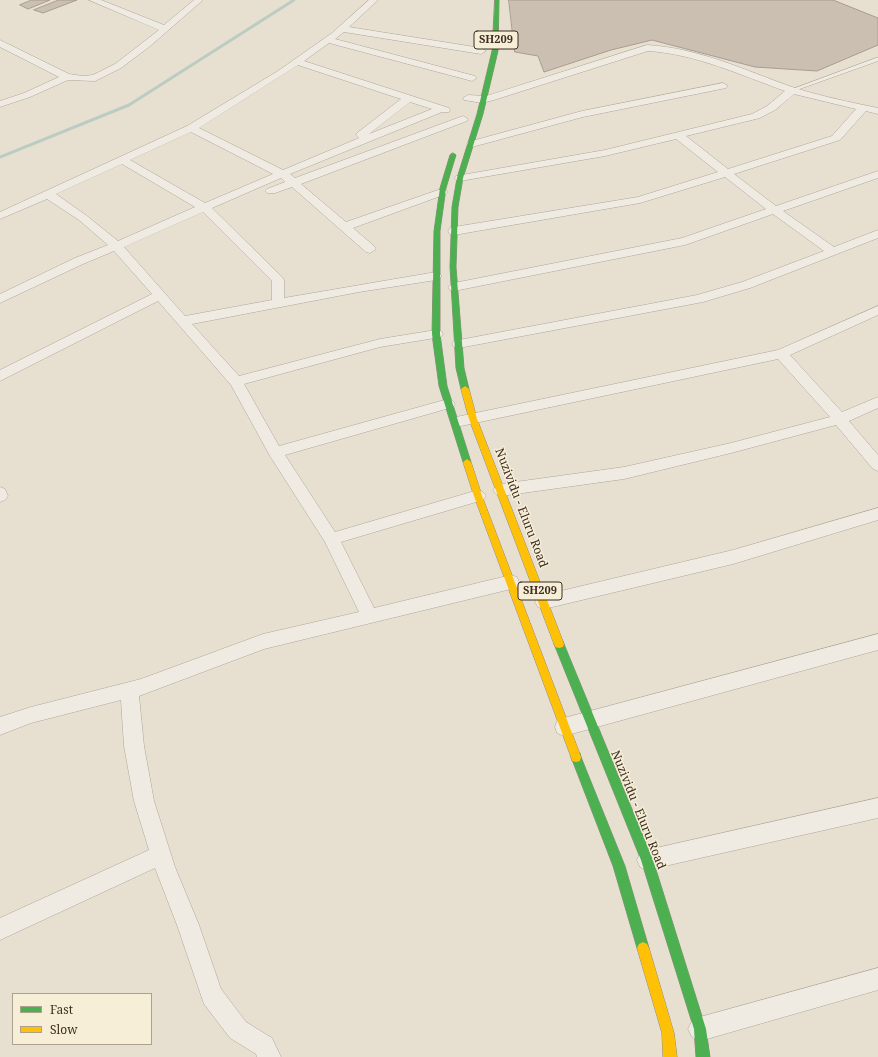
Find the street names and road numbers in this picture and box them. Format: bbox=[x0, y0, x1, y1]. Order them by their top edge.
road number: SH209 bbox=[474, 31, 518, 49]
street label: Nuzividu - Eluru Road bbox=[492, 446, 550, 570]
road number: SH209 bbox=[518, 582, 562, 600]
street label: Nuzividu - Eluru Road bbox=[608, 749, 668, 871]

